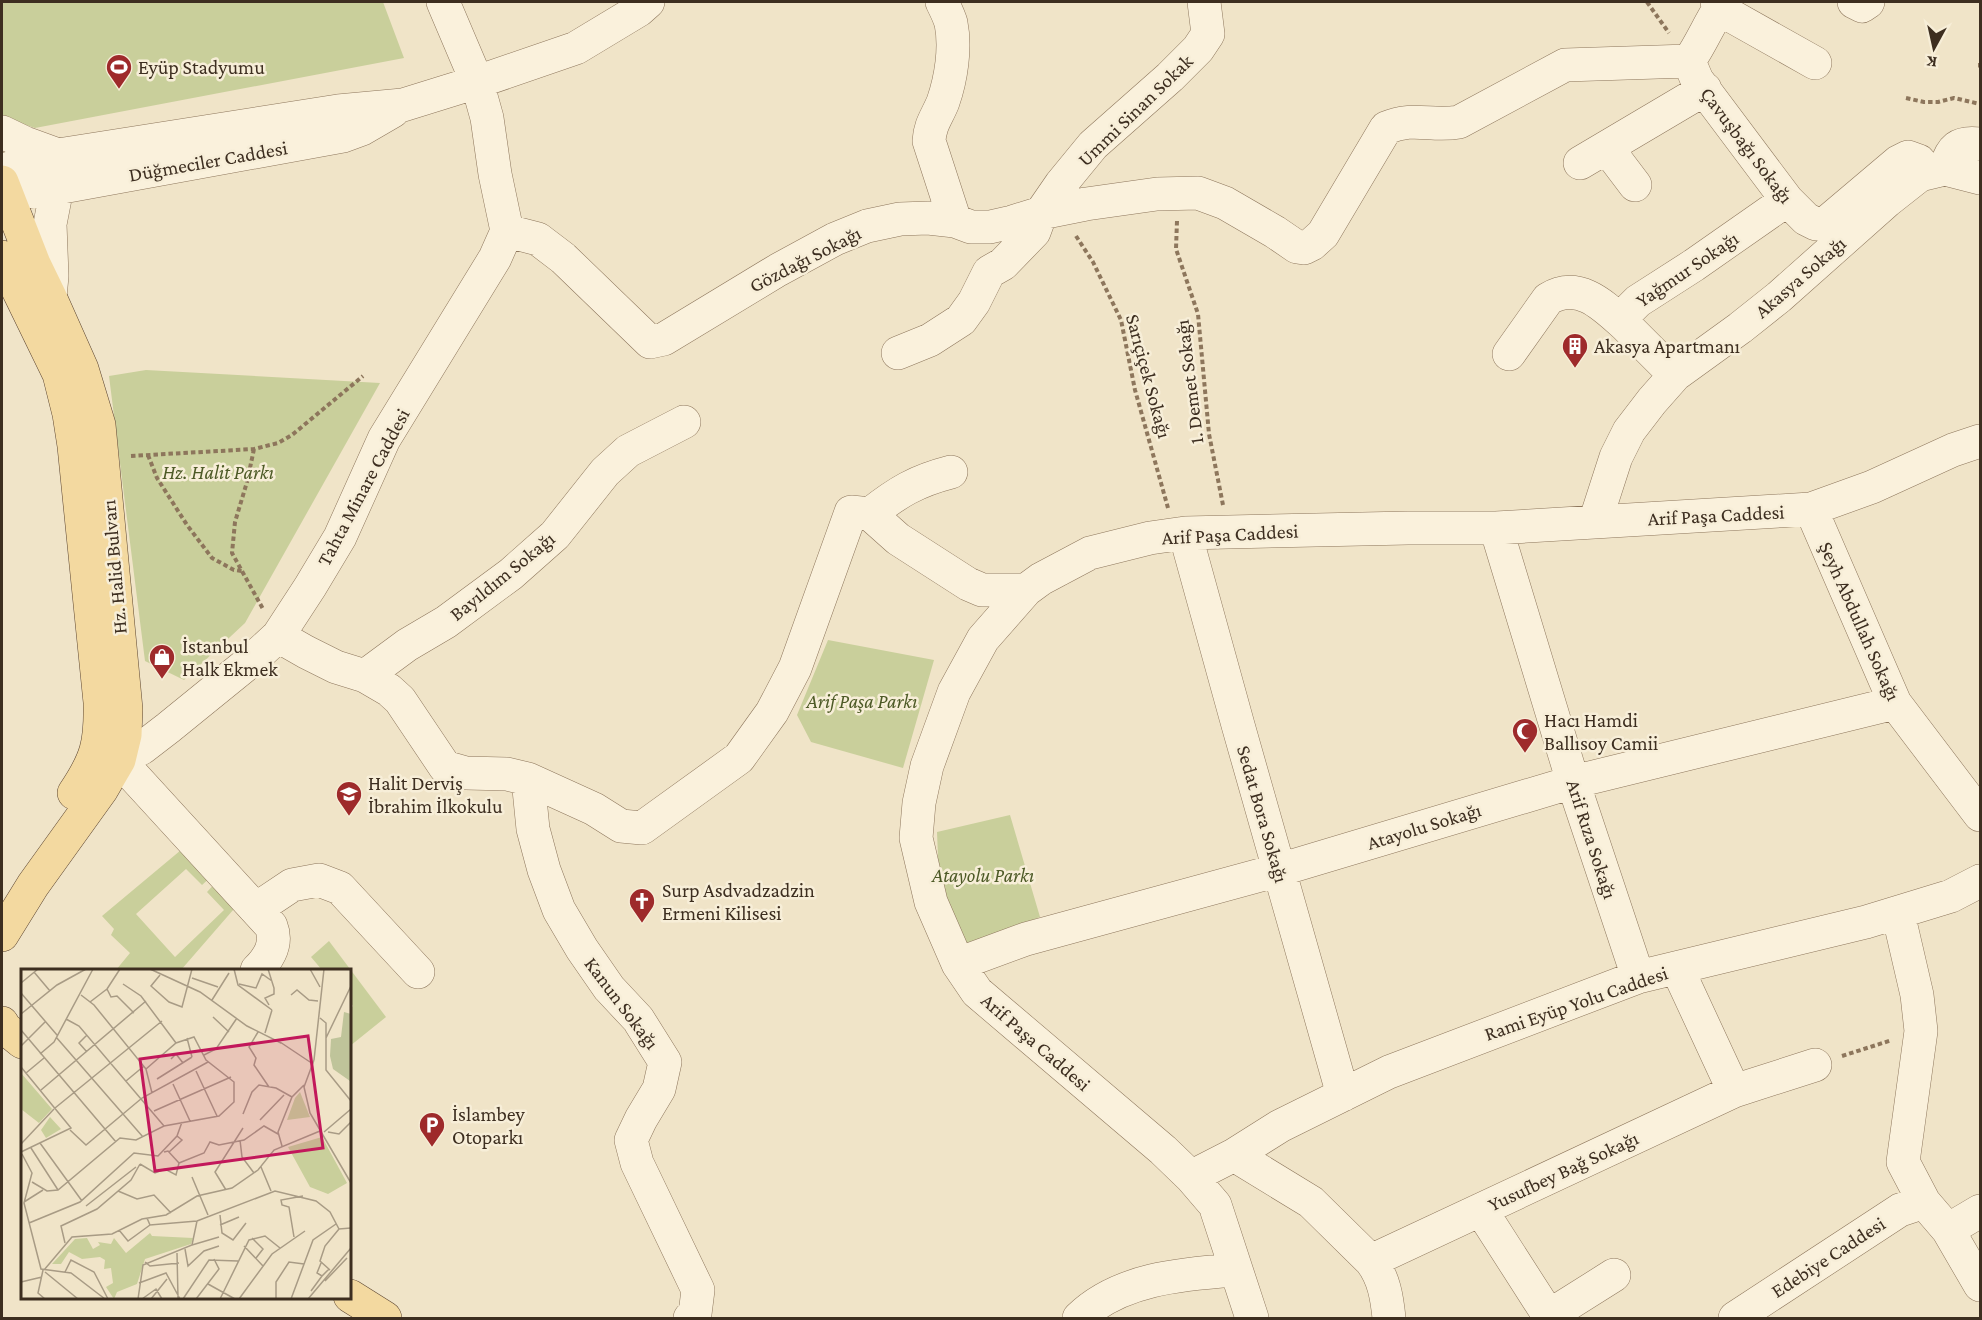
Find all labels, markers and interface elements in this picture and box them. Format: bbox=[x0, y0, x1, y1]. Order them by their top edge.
north arrow bbox=[1904, 18, 1964, 78]
street label: Ummi Sinan Sokak bbox=[1073, 49, 1197, 170]
sports icon: Eyüp Stadyumu bbox=[104, 52, 134, 90]
text: K bbox=[1925, 53, 1938, 71]
place label: Eyüp Stadyumu bbox=[138, 56, 265, 79]
street label: Çavuşbağı Sokağı bbox=[1695, 83, 1798, 208]
street label: Düğmeciler Caddesi bbox=[127, 136, 289, 187]
street label: Gözdağı Sokağı bbox=[745, 221, 865, 297]
street label: Yağmur Sokağı bbox=[1632, 227, 1743, 312]
street label: Akasya Sokağı bbox=[1750, 232, 1850, 323]
street label: Sarıçiçek Sokağı bbox=[1121, 311, 1176, 441]
street label: 1. Demet Sokağı bbox=[1170, 318, 1209, 445]
building icon: Akasya Apartmanı bbox=[1560, 331, 1590, 369]
place label: Akasya Apartmanı bbox=[1594, 335, 1740, 358]
street label: Tahta Minare Caddesi bbox=[312, 405, 414, 569]
park label: Hz. Halit Parkı bbox=[162, 461, 274, 483]
street label: Hz. Halid Bulvarı bbox=[97, 499, 131, 635]
street label: Arif Paşa Caddesi bbox=[1647, 500, 1785, 531]
street label: Arif Paşa Caddesi bbox=[1161, 519, 1299, 550]
street label: Bayıldım Sokağı bbox=[445, 527, 559, 626]
street label: Şeyh Abdullah Sokağı bbox=[1814, 538, 1905, 704]
place label: İstanbul Halk Ekmek bbox=[182, 635, 278, 680]
shop icon: İstanbul Halk Ekmek bbox=[147, 642, 177, 680]
park label: Arif Paşa Parkı bbox=[806, 690, 918, 713]
place label: Hacı Hamdi Ballısoy Camii bbox=[1544, 709, 1658, 755]
mosque icon: Hacı Hamdi Ballısoy Camii bbox=[1510, 716, 1540, 754]
street label: Sedat Bora Sokağı bbox=[1232, 743, 1293, 885]
place label: Halit Derviş İbrahim İlkokulu bbox=[368, 772, 503, 817]
street label: Arif Rıza Sokağı bbox=[1561, 777, 1622, 902]
school or university icon: Halit Derviş İbrahim İlkokulu bbox=[334, 779, 364, 817]
street label: Atayolu Sokağı bbox=[1364, 798, 1484, 855]
park label: Atayolu Parkı bbox=[931, 864, 1034, 887]
place label: Surp Asdvadzadzin Ermeni Kilisesi bbox=[662, 879, 815, 924]
church icon: Surp Asdvadzadzin Ermeni Kilisesi bbox=[627, 886, 657, 924]
street label: Kanun Sokağı bbox=[580, 953, 664, 1054]
street label: Rami Eyüp Yolu Caddesi bbox=[1481, 961, 1671, 1046]
inset map bbox=[21, 969, 351, 1299]
street label: Arif Paşa Caddesi bbox=[976, 989, 1095, 1096]
place label: İslambey Otoparkı bbox=[452, 1103, 526, 1149]
parking icon: İslambey Otoparkı bbox=[417, 1110, 447, 1148]
street label: Yusufbey Bağ Sokağı bbox=[1484, 1127, 1642, 1216]
street label: Edebiye Caddesi bbox=[1767, 1212, 1889, 1303]

